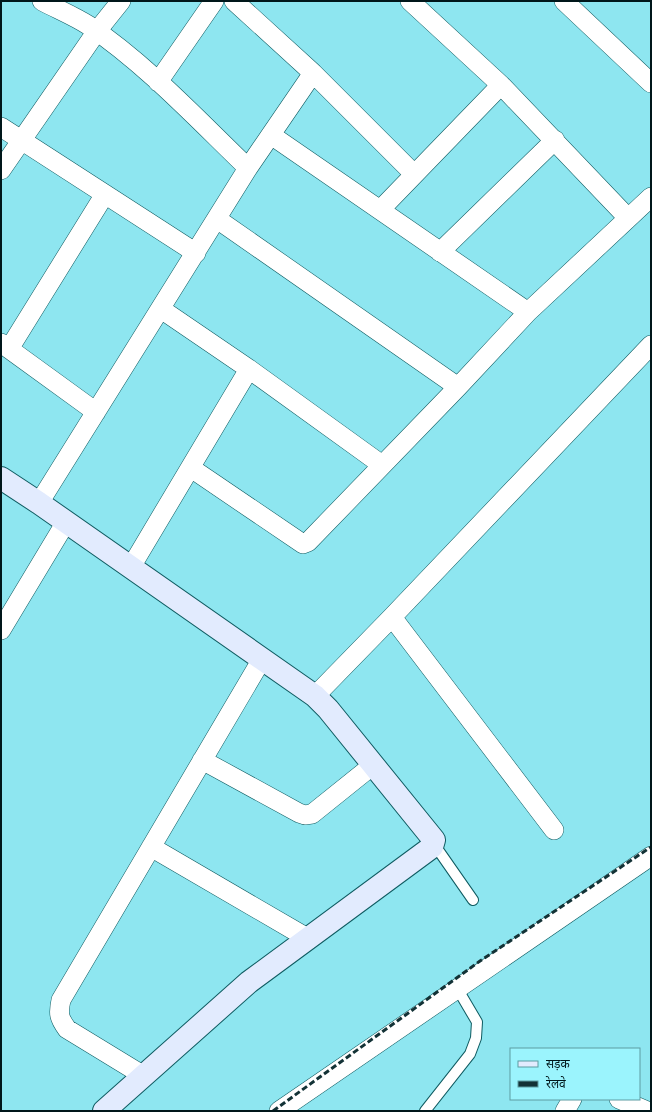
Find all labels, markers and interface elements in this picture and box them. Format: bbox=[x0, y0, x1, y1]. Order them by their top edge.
legend bbox=[510, 1048, 640, 1100]
text: सड़क bbox=[546, 1057, 571, 1071]
text: रेलवे bbox=[546, 1076, 566, 1091]

